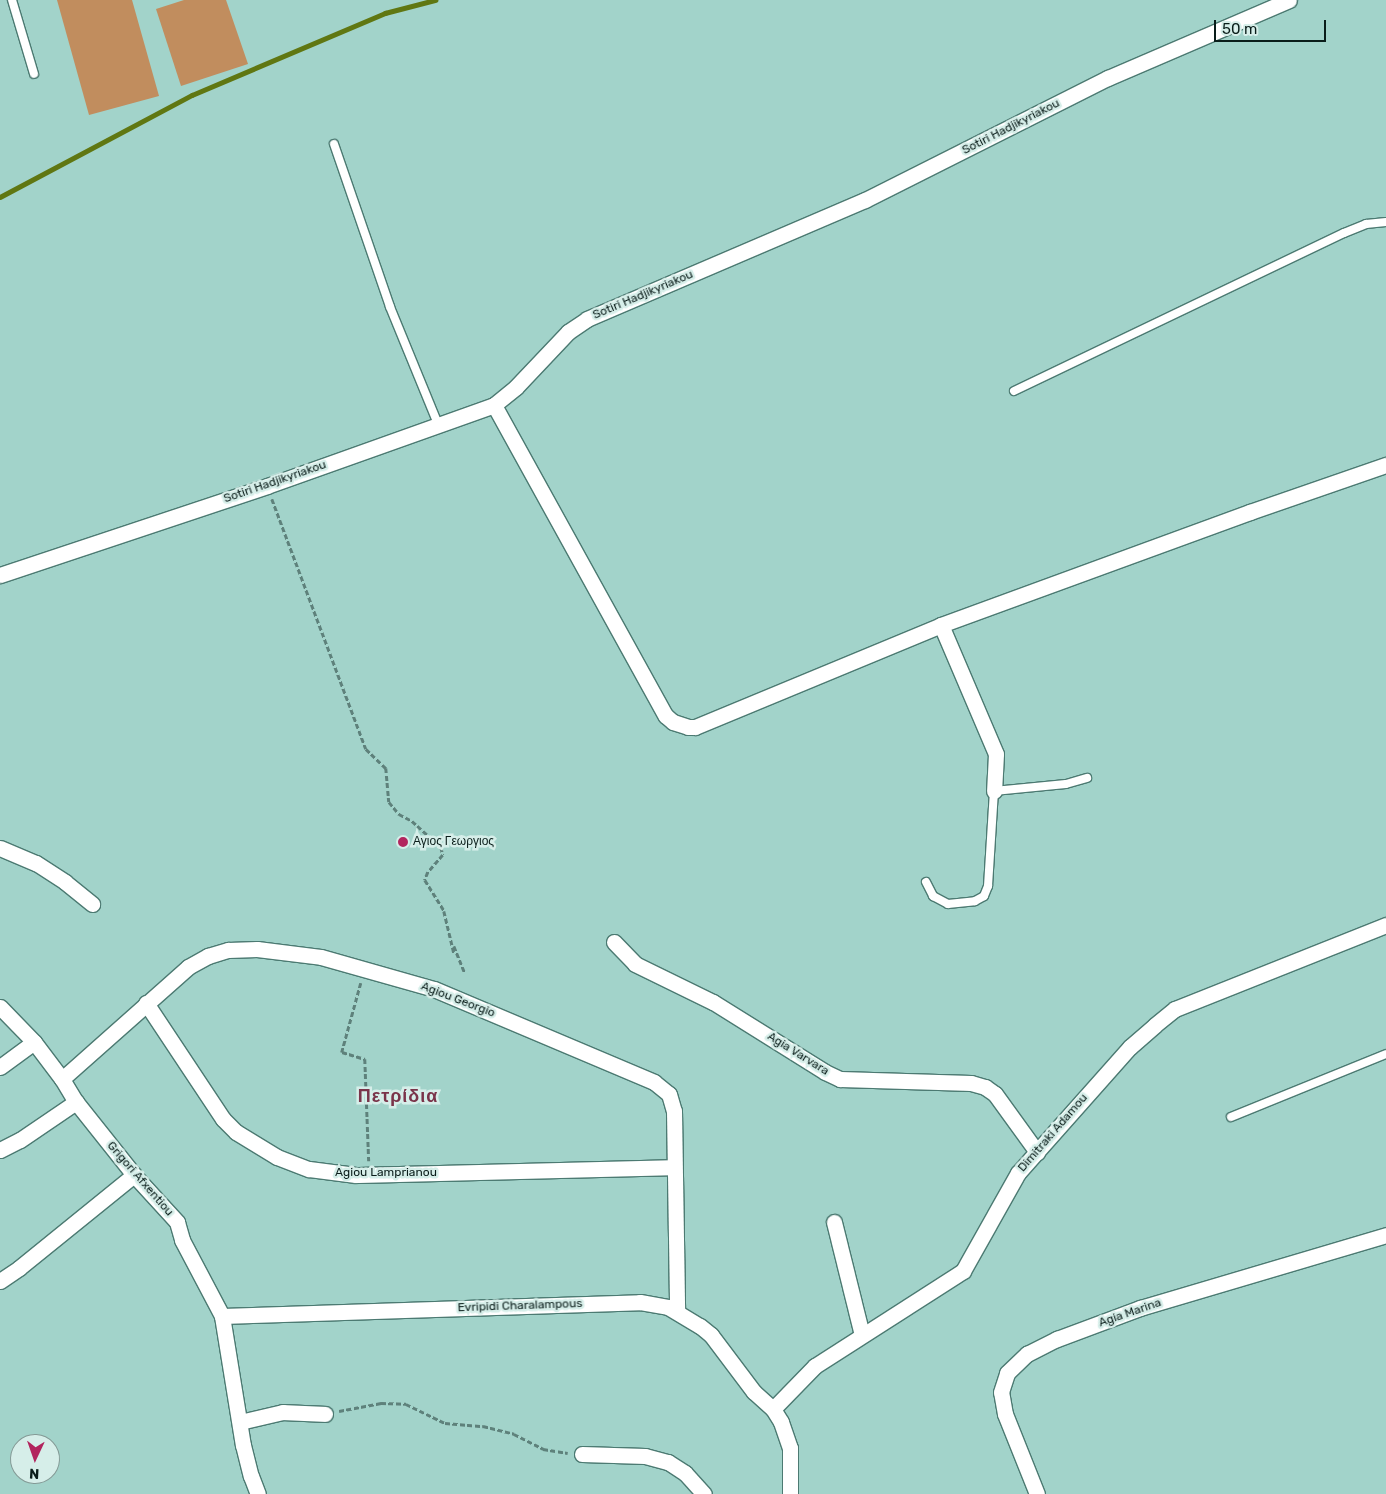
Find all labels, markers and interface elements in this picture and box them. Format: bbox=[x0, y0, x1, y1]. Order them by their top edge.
scale bar bbox=[1216, 10, 1328, 42]
text: 50 m bbox=[1222, 20, 1257, 38]
street label: Sotiri Hadjikyriakou bbox=[960, 96, 1062, 158]
street label: Sotiri Hadjikyriakou bbox=[591, 267, 695, 323]
street label: Sotiri Hadjikyriakou bbox=[222, 458, 328, 506]
place label: Αγιος Γεωργιος bbox=[413, 835, 494, 849]
marker: Αγιος Γεωργιος bbox=[397, 836, 409, 848]
street label: Agiou Georgio bbox=[419, 979, 497, 1021]
street label: Agia Varvara bbox=[764, 1029, 832, 1079]
district label: Πετρίδια bbox=[357, 1085, 439, 1107]
street label: Dimitraki Adamou bbox=[1015, 1091, 1091, 1175]
street label: Grigori Afxentiou bbox=[104, 1139, 176, 1219]
street label: Agiou Lamprianou bbox=[335, 1166, 437, 1180]
street label: Agia Marina bbox=[1097, 1296, 1163, 1330]
street label: Evripidi Charalampous bbox=[457, 1297, 583, 1315]
north arrow bbox=[10, 1434, 60, 1484]
text: N bbox=[29, 1465, 40, 1482]

